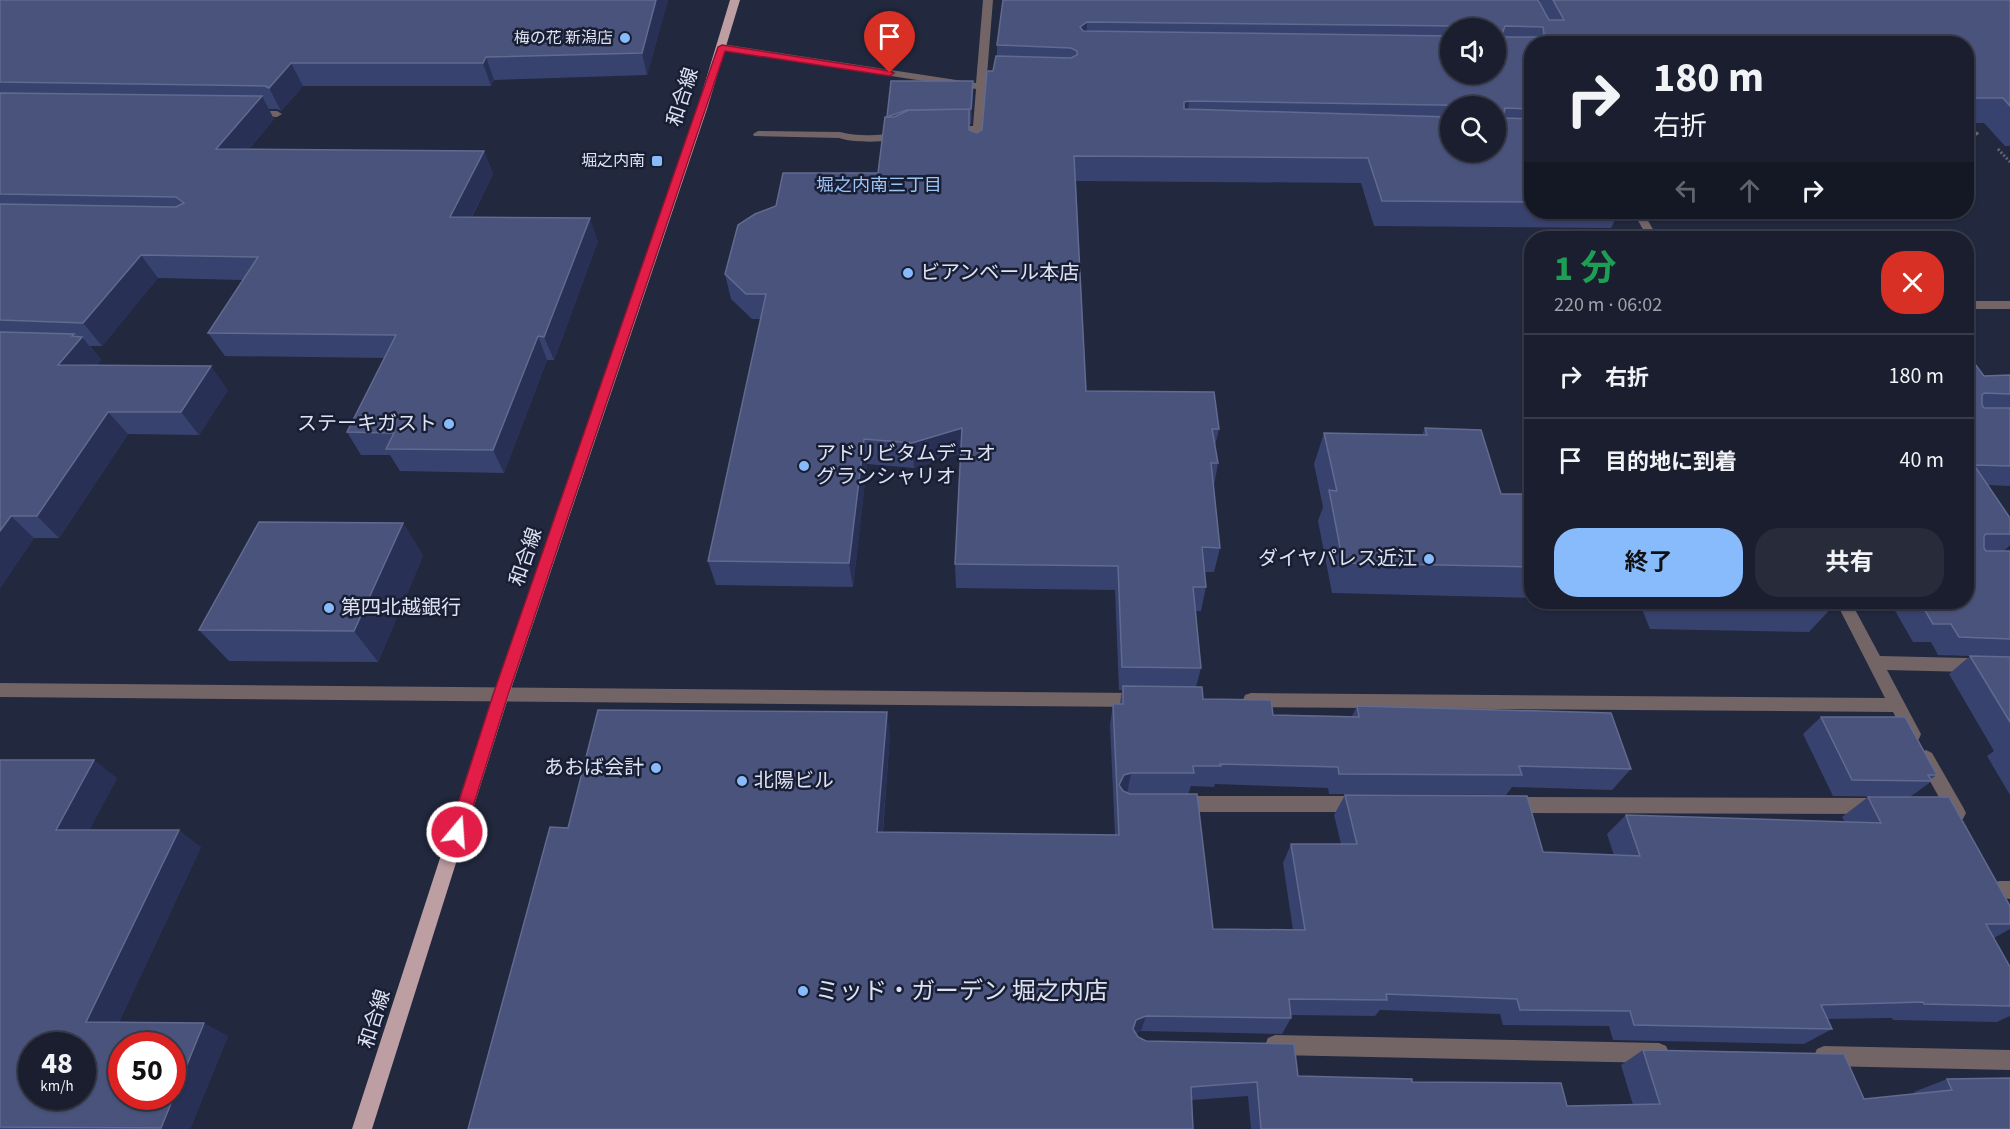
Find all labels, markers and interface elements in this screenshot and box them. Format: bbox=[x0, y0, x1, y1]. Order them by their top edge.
pin bbox=[864, 11, 915, 73]
map controls bbox=[1440, 18, 1506, 162]
button: sound bbox=[1440, 18, 1506, 84]
icon: arrive bbox=[873, 20, 906, 53]
place label: 梅の花 新潟店 bbox=[514, 27, 613, 49]
marker: 梅の花 新潟店 bbox=[618, 31, 632, 45]
text: 180 m bbox=[1653, 48, 1764, 108]
icon: right bbox=[1554, 60, 1632, 138]
street label: 和合線 bbox=[660, 64, 706, 130]
button: search bbox=[1440, 96, 1506, 162]
text: 右折 bbox=[1653, 107, 1707, 146]
place label: 堀之内南 bbox=[581, 150, 645, 172]
marker: 堀之内南 bbox=[650, 154, 664, 168]
district label: 堀之内南三丁目 bbox=[816, 173, 942, 198]
icon: left bbox=[1670, 174, 1703, 207]
icon: ahead bbox=[1733, 174, 1766, 207]
icon: right bbox=[1796, 174, 1829, 207]
text: 1 分 bbox=[1554, 243, 1616, 294]
button: close bbox=[1881, 251, 1944, 314]
place label: ビアンベール本店 bbox=[920, 259, 1079, 287]
marker: ビアンベール本店 bbox=[901, 266, 915, 280]
text: 220 m · 06:02 bbox=[1554, 291, 1662, 319]
icon: right bbox=[1554, 360, 1587, 393]
text: 180 m bbox=[1889, 360, 1944, 392]
text: 右折 bbox=[1605, 362, 1649, 394]
place label: ステーキガスト bbox=[297, 410, 437, 438]
marker: ステーキガスト bbox=[442, 417, 456, 431]
place label: アドリビタムデュオ グランシャリオ bbox=[816, 440, 996, 491]
icon: arrive bbox=[1554, 444, 1587, 477]
text: 40 m bbox=[1899, 444, 1944, 476]
text: 目的地に到着 bbox=[1605, 446, 1737, 478]
marker: アドリビタムデュオ グランシャリオ bbox=[797, 459, 811, 473]
street label: 和合線 bbox=[503, 524, 549, 590]
button: 終了 bbox=[1554, 528, 1743, 597]
button: 共有 bbox=[1755, 528, 1944, 597]
place label: ダイヤパレス近江 bbox=[1258, 545, 1417, 573]
marker: ダイヤパレス近江 bbox=[1422, 552, 1436, 566]
place label: 第四北越銀行 bbox=[341, 594, 461, 622]
marker: 第四北越銀行 bbox=[322, 601, 336, 615]
place label: あおば会計 bbox=[544, 754, 644, 782]
marker: あおば会計 bbox=[649, 761, 663, 775]
place label: 北陽ビル bbox=[754, 767, 834, 795]
marker: 北陽ビル bbox=[735, 774, 749, 788]
position arrow bbox=[425, 800, 489, 864]
place label: ミッド・ガーデン 堀之内店 bbox=[815, 974, 1108, 1009]
marker: ミッド・ガーデン 堀之内店 bbox=[796, 984, 810, 998]
street label: 和合線 bbox=[352, 986, 398, 1052]
speed limit sign: 50 bbox=[108, 1032, 186, 1110]
text: 48 bbox=[41, 1042, 73, 1085]
text: km/h bbox=[40, 1076, 74, 1097]

